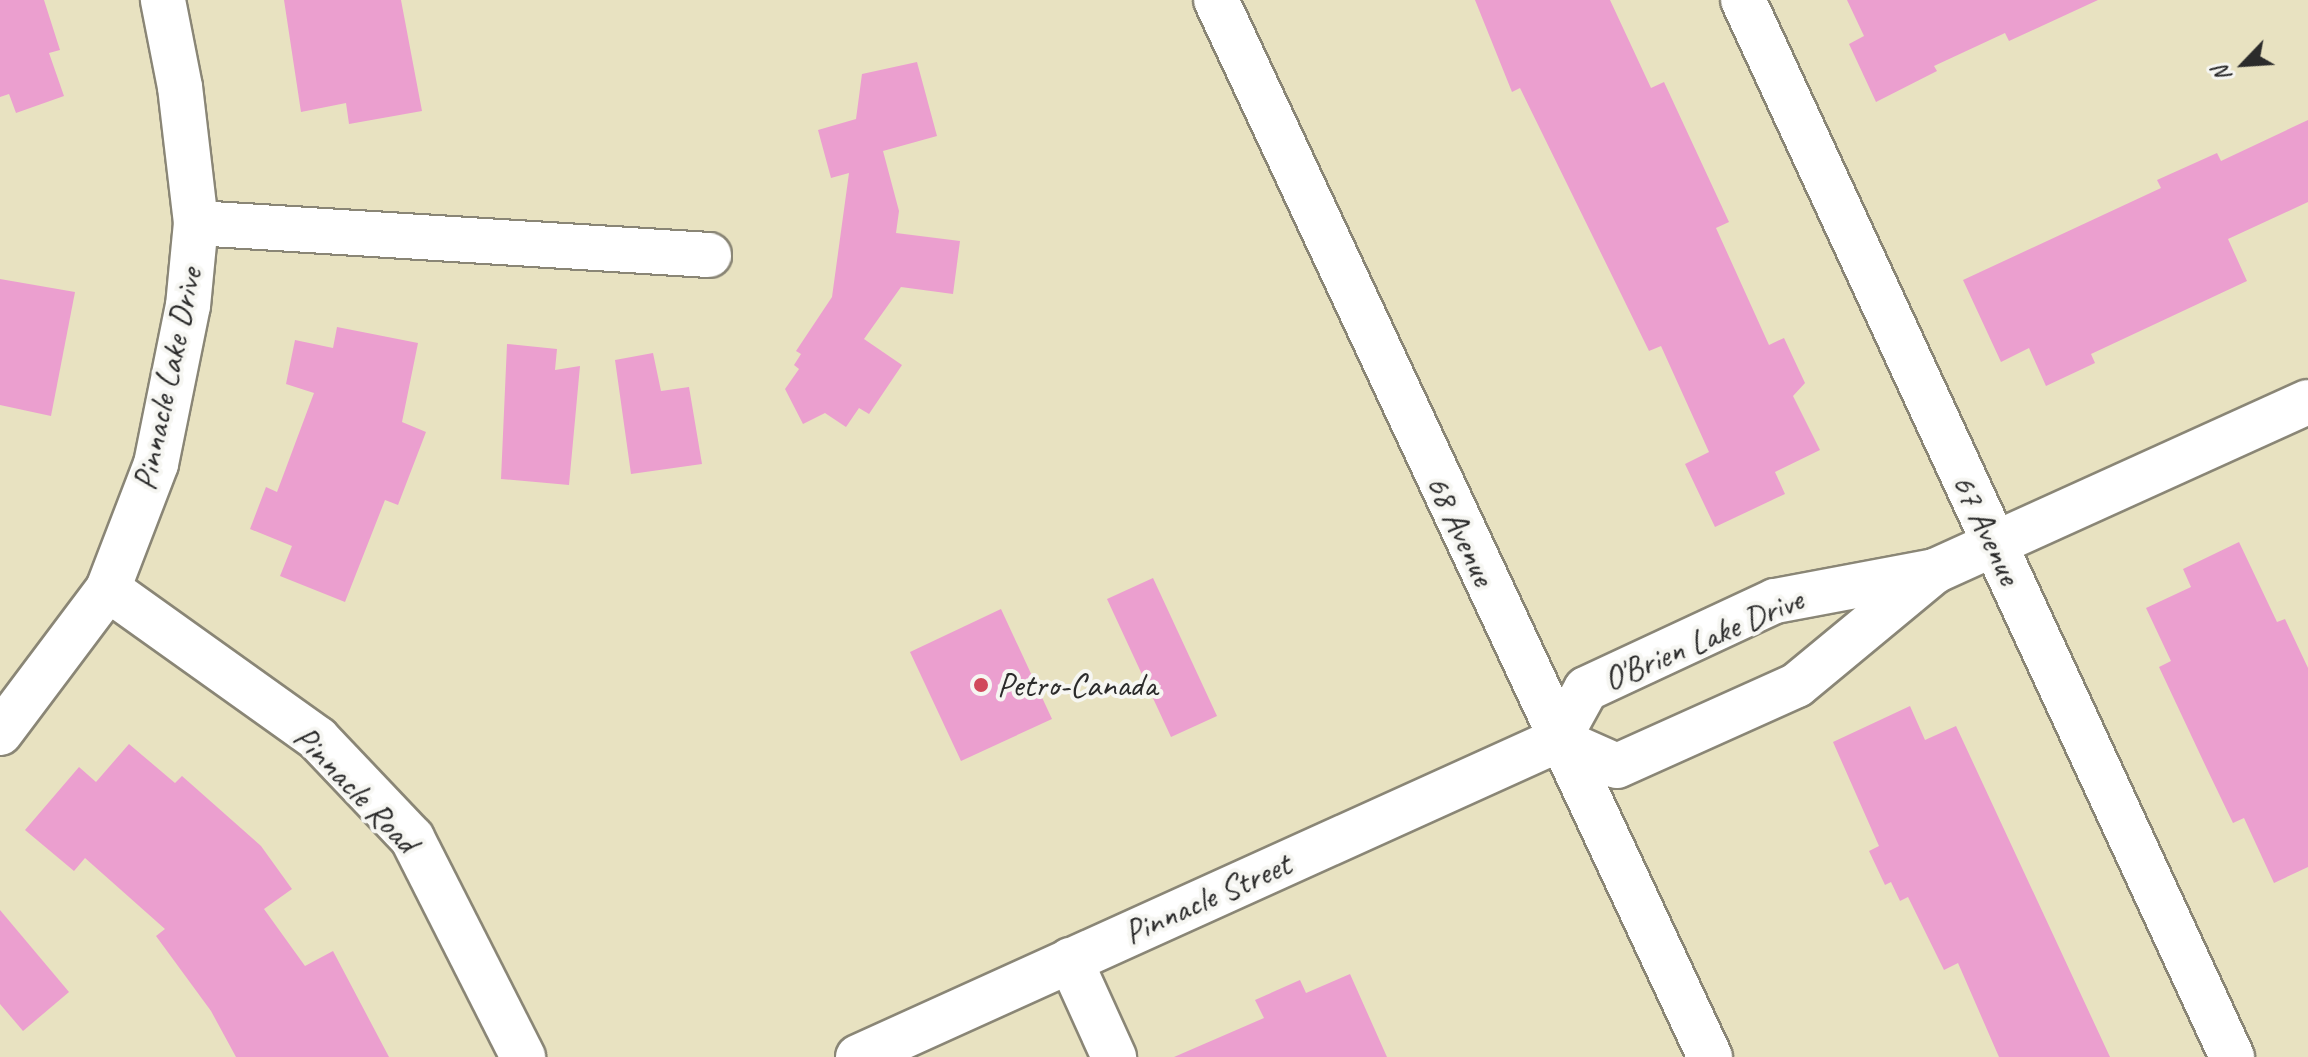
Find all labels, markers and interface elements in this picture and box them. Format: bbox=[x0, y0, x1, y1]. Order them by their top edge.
north arrow bbox=[2204, 24, 2284, 104]
text: N bbox=[2207, 62, 2238, 86]
street label: Pinnacle Lake Drive bbox=[123, 264, 211, 494]
street label: 67 Avenue bbox=[1944, 467, 2030, 591]
street label: 68 Avenue bbox=[1418, 468, 1504, 592]
street label: O'Brien Lake Drive bbox=[1597, 578, 1809, 700]
place label: Petro-Canada bbox=[997, 665, 1157, 705]
marker: Petro-Canada bbox=[972, 676, 990, 694]
street label: Pinnacle Road bbox=[285, 717, 427, 861]
street label: Pinnacle Street bbox=[1117, 843, 1297, 953]

